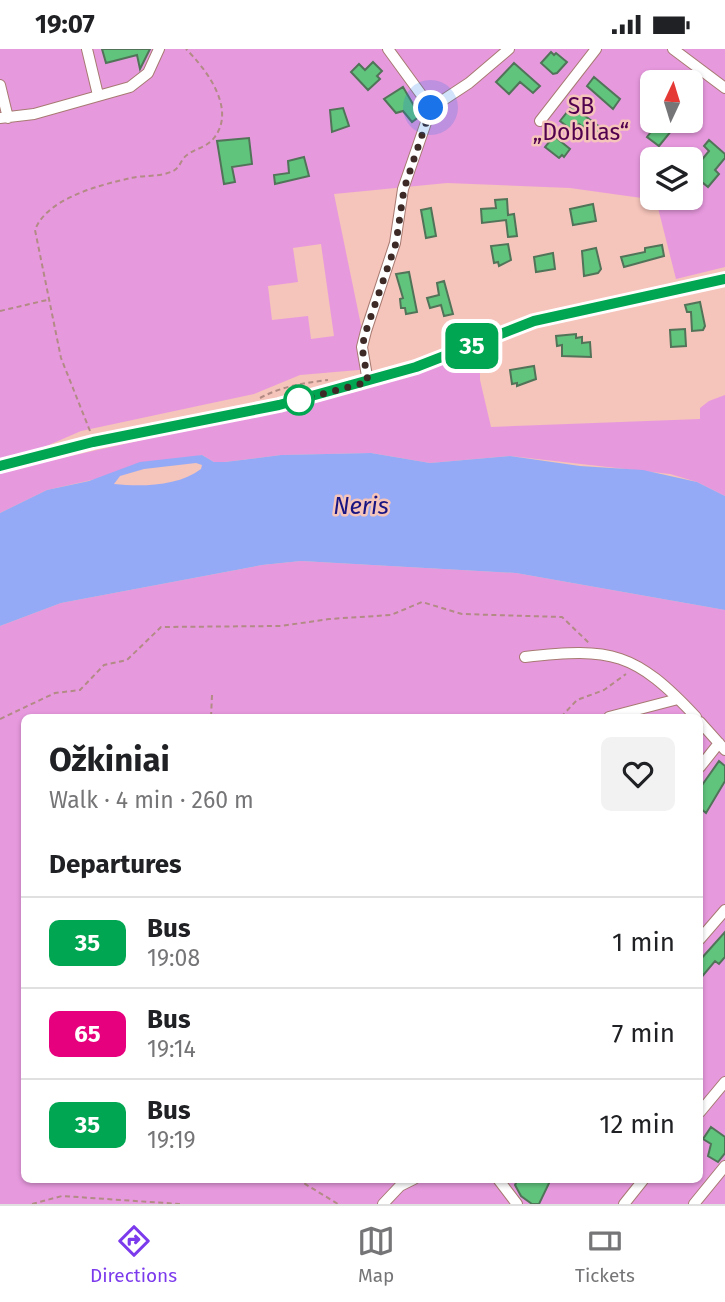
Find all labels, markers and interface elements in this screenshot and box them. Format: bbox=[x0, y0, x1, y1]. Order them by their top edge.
text: 19:07 bbox=[35, 9, 95, 40]
north arrow bbox=[640, 70, 704, 133]
map controls bbox=[640, 70, 703, 210]
your location bbox=[413, 90, 448, 125]
park label: SB „Dobilas“ bbox=[533, 92, 629, 146]
button: layers bbox=[640, 147, 703, 210]
line badge: 35 bbox=[440, 323, 504, 369]
text: 35 bbox=[459, 332, 485, 360]
unlabelled marker bbox=[284, 385, 314, 415]
water label: Neris bbox=[333, 492, 389, 520]
button: heart bbox=[601, 737, 675, 811]
text: Ožkiniai bbox=[49, 740, 170, 780]
text: Walk · 4 min · 260 m bbox=[49, 786, 254, 814]
text: Departures bbox=[49, 849, 182, 880]
text: Bus bbox=[147, 913, 190, 944]
text: 1 min bbox=[612, 927, 675, 958]
text: 35 bbox=[75, 929, 100, 957]
text: 19:08 bbox=[147, 944, 200, 972]
text: Bus bbox=[147, 1004, 190, 1035]
text: 7 min bbox=[612, 1018, 675, 1049]
text: 65 bbox=[74, 1020, 101, 1048]
text: 19:14 bbox=[147, 1035, 196, 1063]
text: Bus bbox=[147, 1095, 190, 1126]
text: 12 min bbox=[599, 1109, 675, 1140]
text: 35 bbox=[75, 1111, 100, 1139]
text: 19:19 bbox=[147, 1126, 196, 1154]
tab: Directions bbox=[90, 1222, 177, 1287]
tab: Map bbox=[357, 1222, 395, 1287]
tab: Tickets bbox=[575, 1222, 635, 1287]

